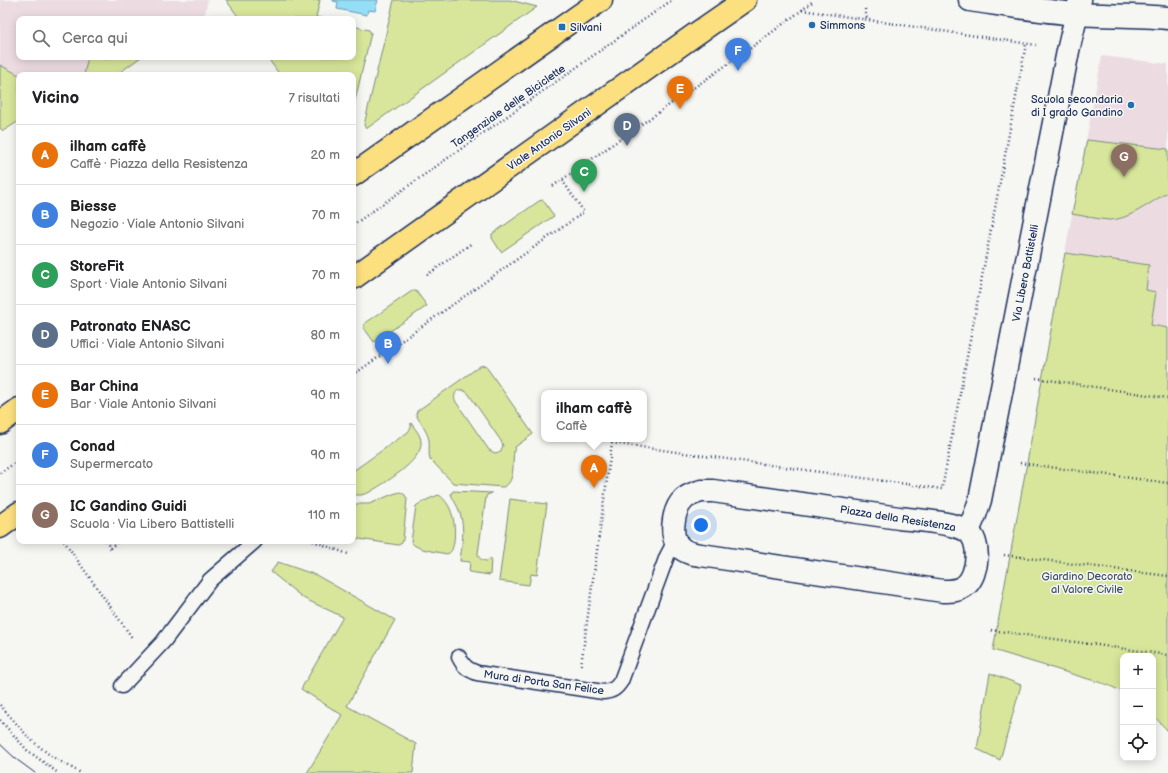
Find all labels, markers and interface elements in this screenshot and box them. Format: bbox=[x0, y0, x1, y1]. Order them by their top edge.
search box bbox=[16, 16, 356, 60]
place label: Simmons bbox=[820, 19, 866, 32]
marker: Simmons bbox=[807, 20, 817, 30]
place label: Silvani bbox=[570, 21, 602, 34]
marker: Silvani bbox=[557, 22, 567, 32]
icon: search bbox=[30, 27, 52, 49]
text: Cerca qui bbox=[62, 29, 128, 48]
pin: F bbox=[725, 38, 751, 71]
street label: Tangenziale delle Biciclette bbox=[449, 62, 568, 151]
pin: E bbox=[667, 76, 693, 109]
text: Vicino bbox=[32, 88, 79, 108]
text: 7 risultati bbox=[289, 90, 340, 106]
place label: Scuola secondaria di I grado Gandino bbox=[1031, 93, 1123, 119]
marker: Scuola secondaria di I grado Gandino bbox=[1126, 100, 1136, 110]
street label: Viale Antonio Silvani bbox=[505, 106, 594, 173]
pin: D bbox=[614, 113, 640, 146]
text: ilham caffè bbox=[70, 137, 146, 156]
pin: G bbox=[1111, 144, 1137, 177]
text: A bbox=[41, 147, 49, 163]
text: 20 m bbox=[310, 147, 340, 163]
text: Caffè · Piazza della Resistenza bbox=[70, 156, 248, 172]
pin: C bbox=[571, 159, 597, 192]
text: Biesse bbox=[70, 197, 116, 216]
text: B bbox=[40, 207, 50, 223]
text: 70 m bbox=[312, 207, 340, 223]
text: Negozio · Viale Antonio Silvani bbox=[70, 216, 244, 232]
street label: Via Libero Battistelli bbox=[1010, 223, 1041, 323]
text: StoreFit bbox=[70, 257, 124, 276]
text: C bbox=[40, 267, 50, 283]
text: 70 m bbox=[312, 267, 340, 283]
text: Sport · Viale Antonio Silvani bbox=[70, 276, 227, 292]
text: Patronato ENASC bbox=[70, 317, 191, 336]
text: D bbox=[40, 327, 50, 343]
text: 80 m bbox=[311, 327, 340, 343]
pin: B bbox=[375, 331, 401, 364]
text: Uffici · Viale Antonio Silvani bbox=[70, 336, 224, 352]
text: Bar China bbox=[70, 377, 139, 396]
text: E bbox=[41, 387, 49, 403]
text: 90 m bbox=[311, 387, 340, 403]
popup bbox=[541, 390, 647, 442]
text: Bar · Viale Antonio Silvani bbox=[70, 396, 216, 412]
text: ilham caffè bbox=[556, 399, 632, 418]
text: Caffè bbox=[556, 418, 587, 434]
text: Conad bbox=[70, 437, 115, 456]
text: F bbox=[41, 447, 49, 463]
text: 90 m bbox=[311, 447, 340, 463]
pin: A bbox=[581, 455, 607, 488]
text: Supermercato bbox=[70, 456, 153, 472]
text: IC Gandino Guidi bbox=[70, 497, 187, 516]
street label: Piazza della Resistenza bbox=[839, 503, 957, 534]
text: G bbox=[40, 507, 50, 523]
text: 110 m bbox=[308, 507, 340, 523]
your location bbox=[691, 515, 711, 535]
text: Scuola · Via Libero Battistelli bbox=[70, 516, 234, 532]
park label: Giardino Decorato al Valore Civile bbox=[1042, 570, 1132, 596]
map controls bbox=[1120, 653, 1156, 761]
button: + bbox=[1120, 653, 1156, 689]
street label: Mura di Porta San Felice bbox=[483, 668, 605, 697]
button: − bbox=[1120, 689, 1156, 725]
button: locate bbox=[1120, 725, 1156, 761]

